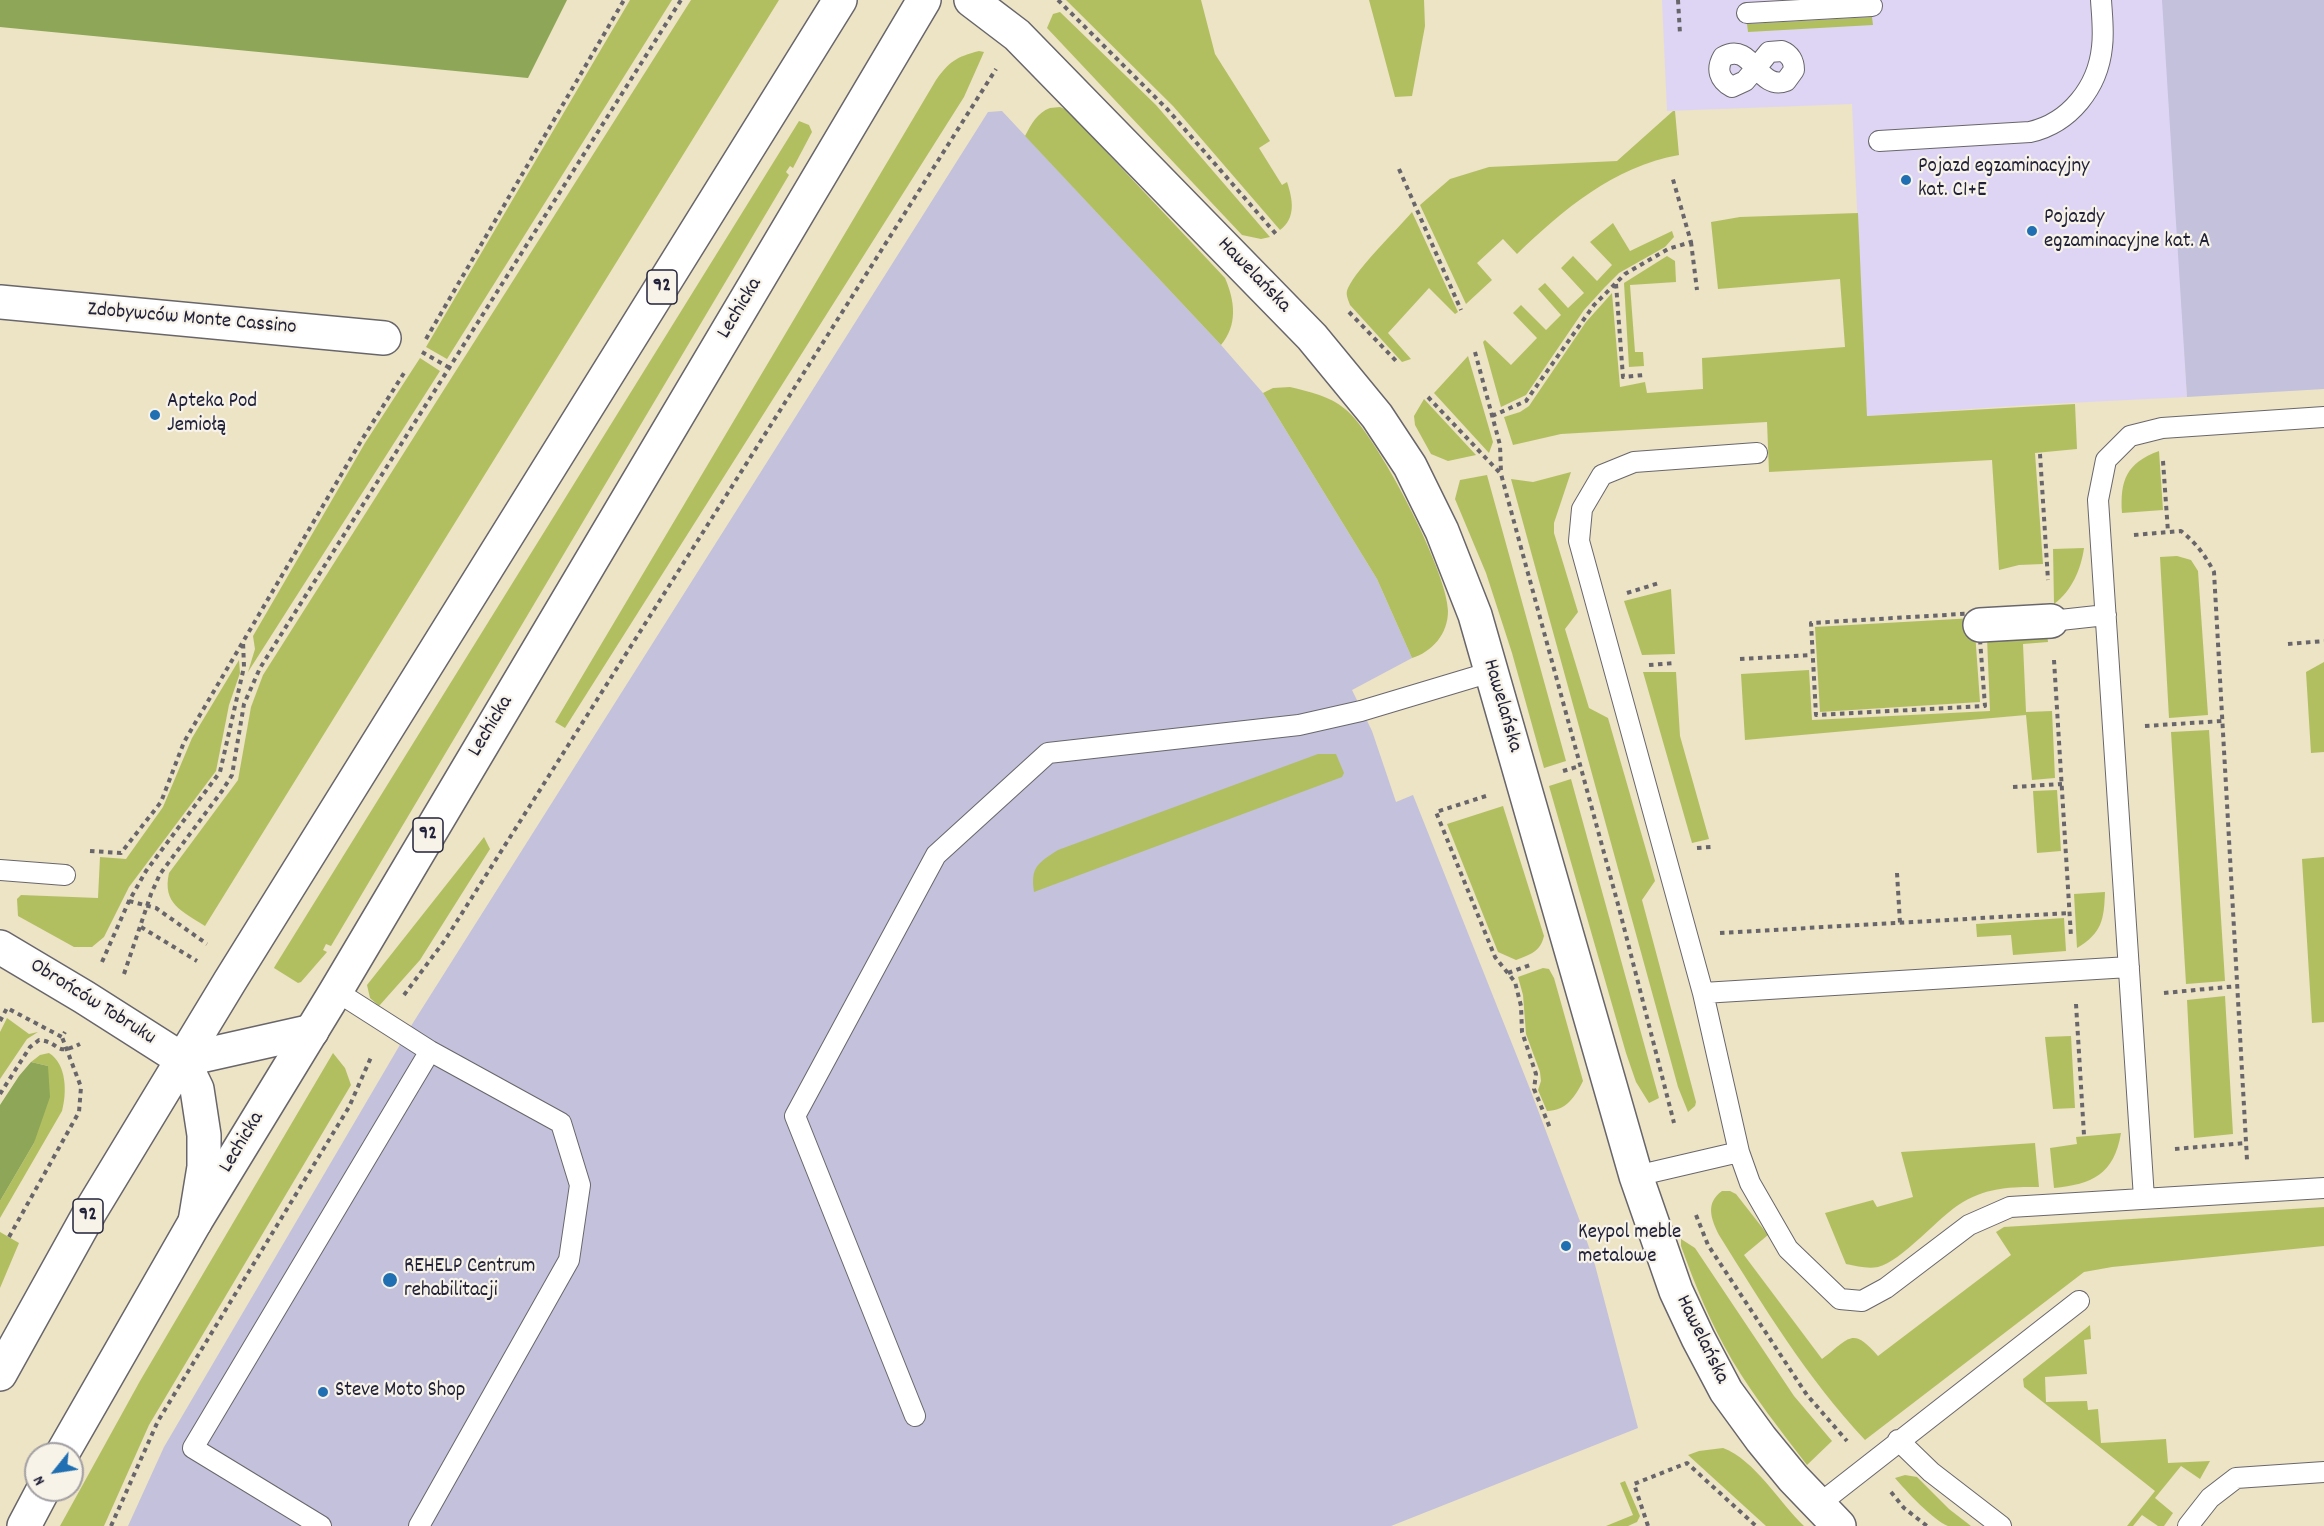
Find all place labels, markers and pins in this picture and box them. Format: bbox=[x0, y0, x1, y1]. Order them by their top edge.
place label: Pojazd egzaminacyjny kat. C1+E bbox=[1918, 155, 2090, 205]
marker: Pojazd egzaminacyjny kat. C1+E bbox=[1899, 173, 1913, 187]
place label: Pojazdy egzaminacyjne kat. A bbox=[2044, 206, 2210, 256]
marker: Pojazdy egzaminacyjne kat. A bbox=[2025, 224, 2039, 238]
place label: Apteka Pod Jemiołą bbox=[167, 390, 257, 440]
marker: Apteka Pod Jemiołą bbox=[148, 408, 162, 422]
place label: Keypol meble metalowe bbox=[1578, 1221, 1681, 1271]
marker: Keypol meble metalowe bbox=[1559, 1239, 1573, 1253]
place label: REHELP Centrum rehabilitacji bbox=[404, 1255, 535, 1305]
marker: REHELP Centrum rehabilitacji bbox=[381, 1271, 399, 1289]
place label: Steve Moto Shop bbox=[335, 1379, 466, 1405]
marker: Steve Moto Shop bbox=[316, 1385, 330, 1399]

